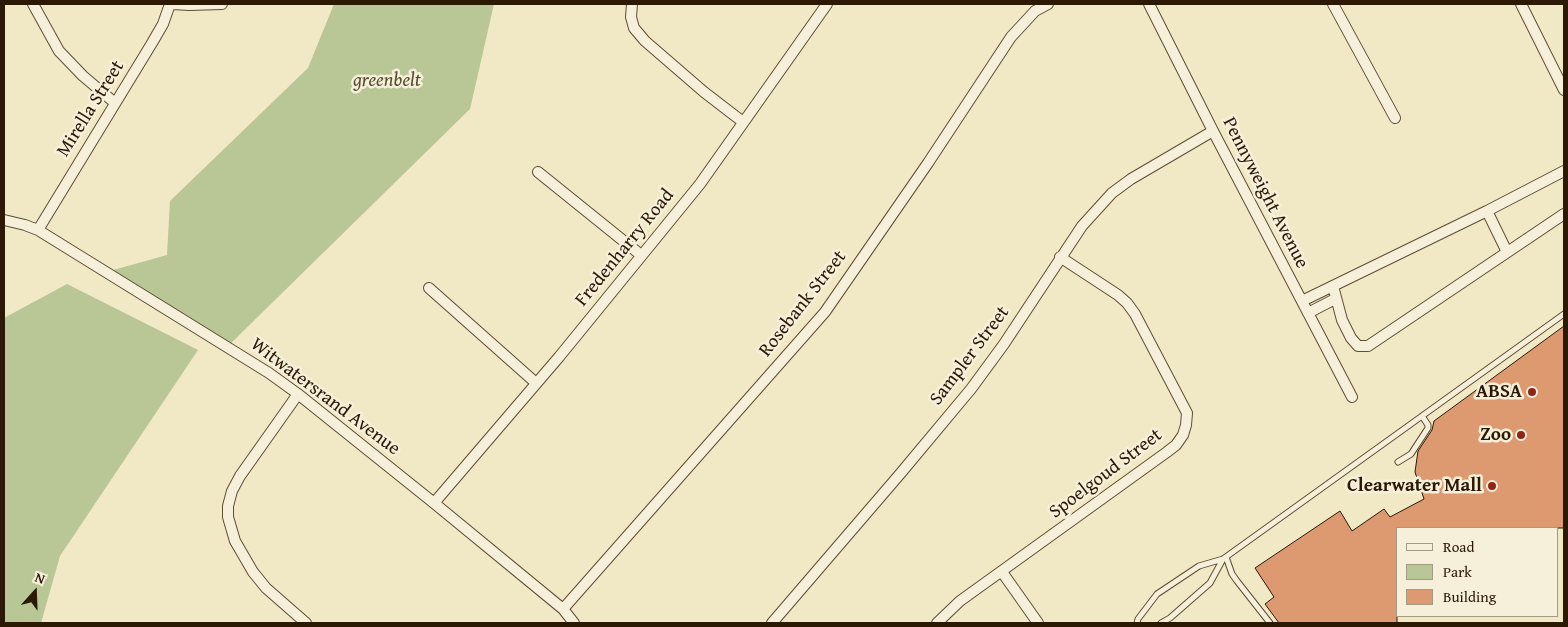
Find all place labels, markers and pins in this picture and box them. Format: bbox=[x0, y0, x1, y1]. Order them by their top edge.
place label: ABSA bbox=[1476, 381, 1522, 403]
marker: ABSA bbox=[1526, 386, 1538, 398]
place label: Zoo bbox=[1480, 424, 1511, 446]
marker: Zoo bbox=[1515, 429, 1527, 441]
place label: Clearwater Mall bbox=[1347, 475, 1482, 497]
marker: Clearwater Mall bbox=[1486, 480, 1498, 492]

